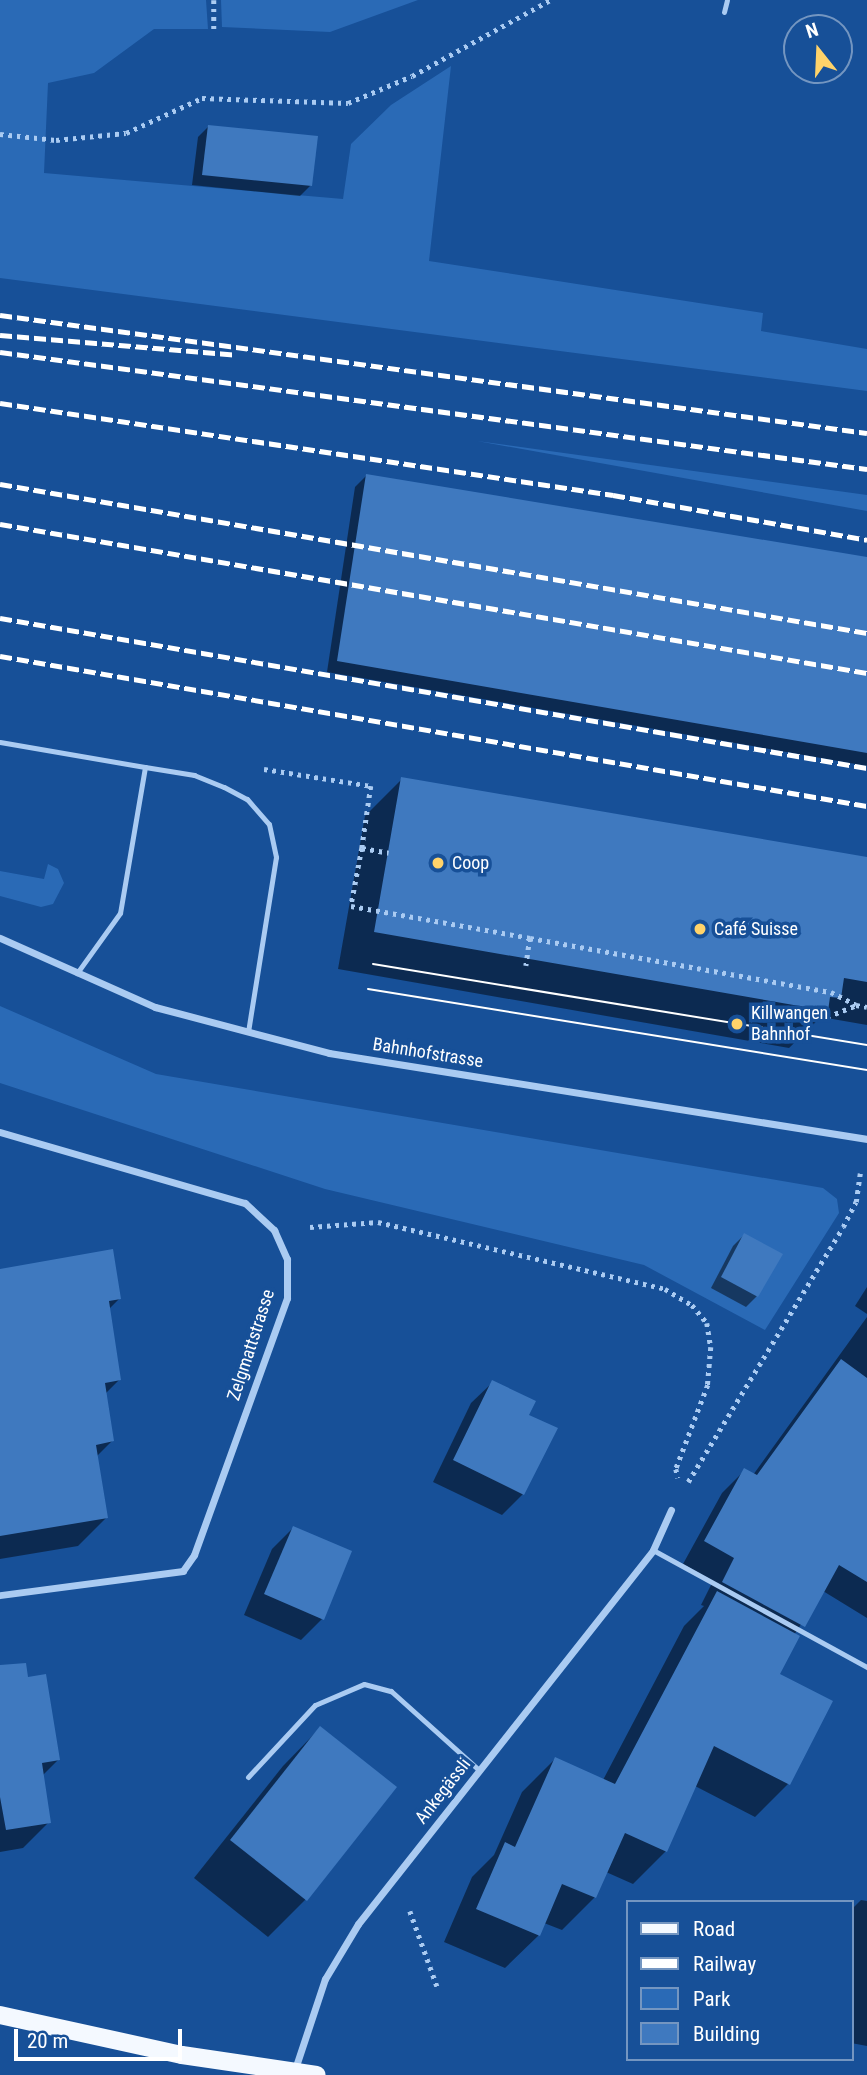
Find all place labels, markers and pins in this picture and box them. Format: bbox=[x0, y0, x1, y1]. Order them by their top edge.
place label: Coop bbox=[452, 852, 489, 874]
marker: Coop bbox=[430, 855, 446, 871]
place label: Café Suisse bbox=[714, 918, 798, 940]
marker: Café Suisse bbox=[692, 921, 708, 937]
place label: Killwangen Bahnhof bbox=[751, 1003, 828, 1046]
marker: Killwangen Bahnhof bbox=[729, 1016, 745, 1032]

